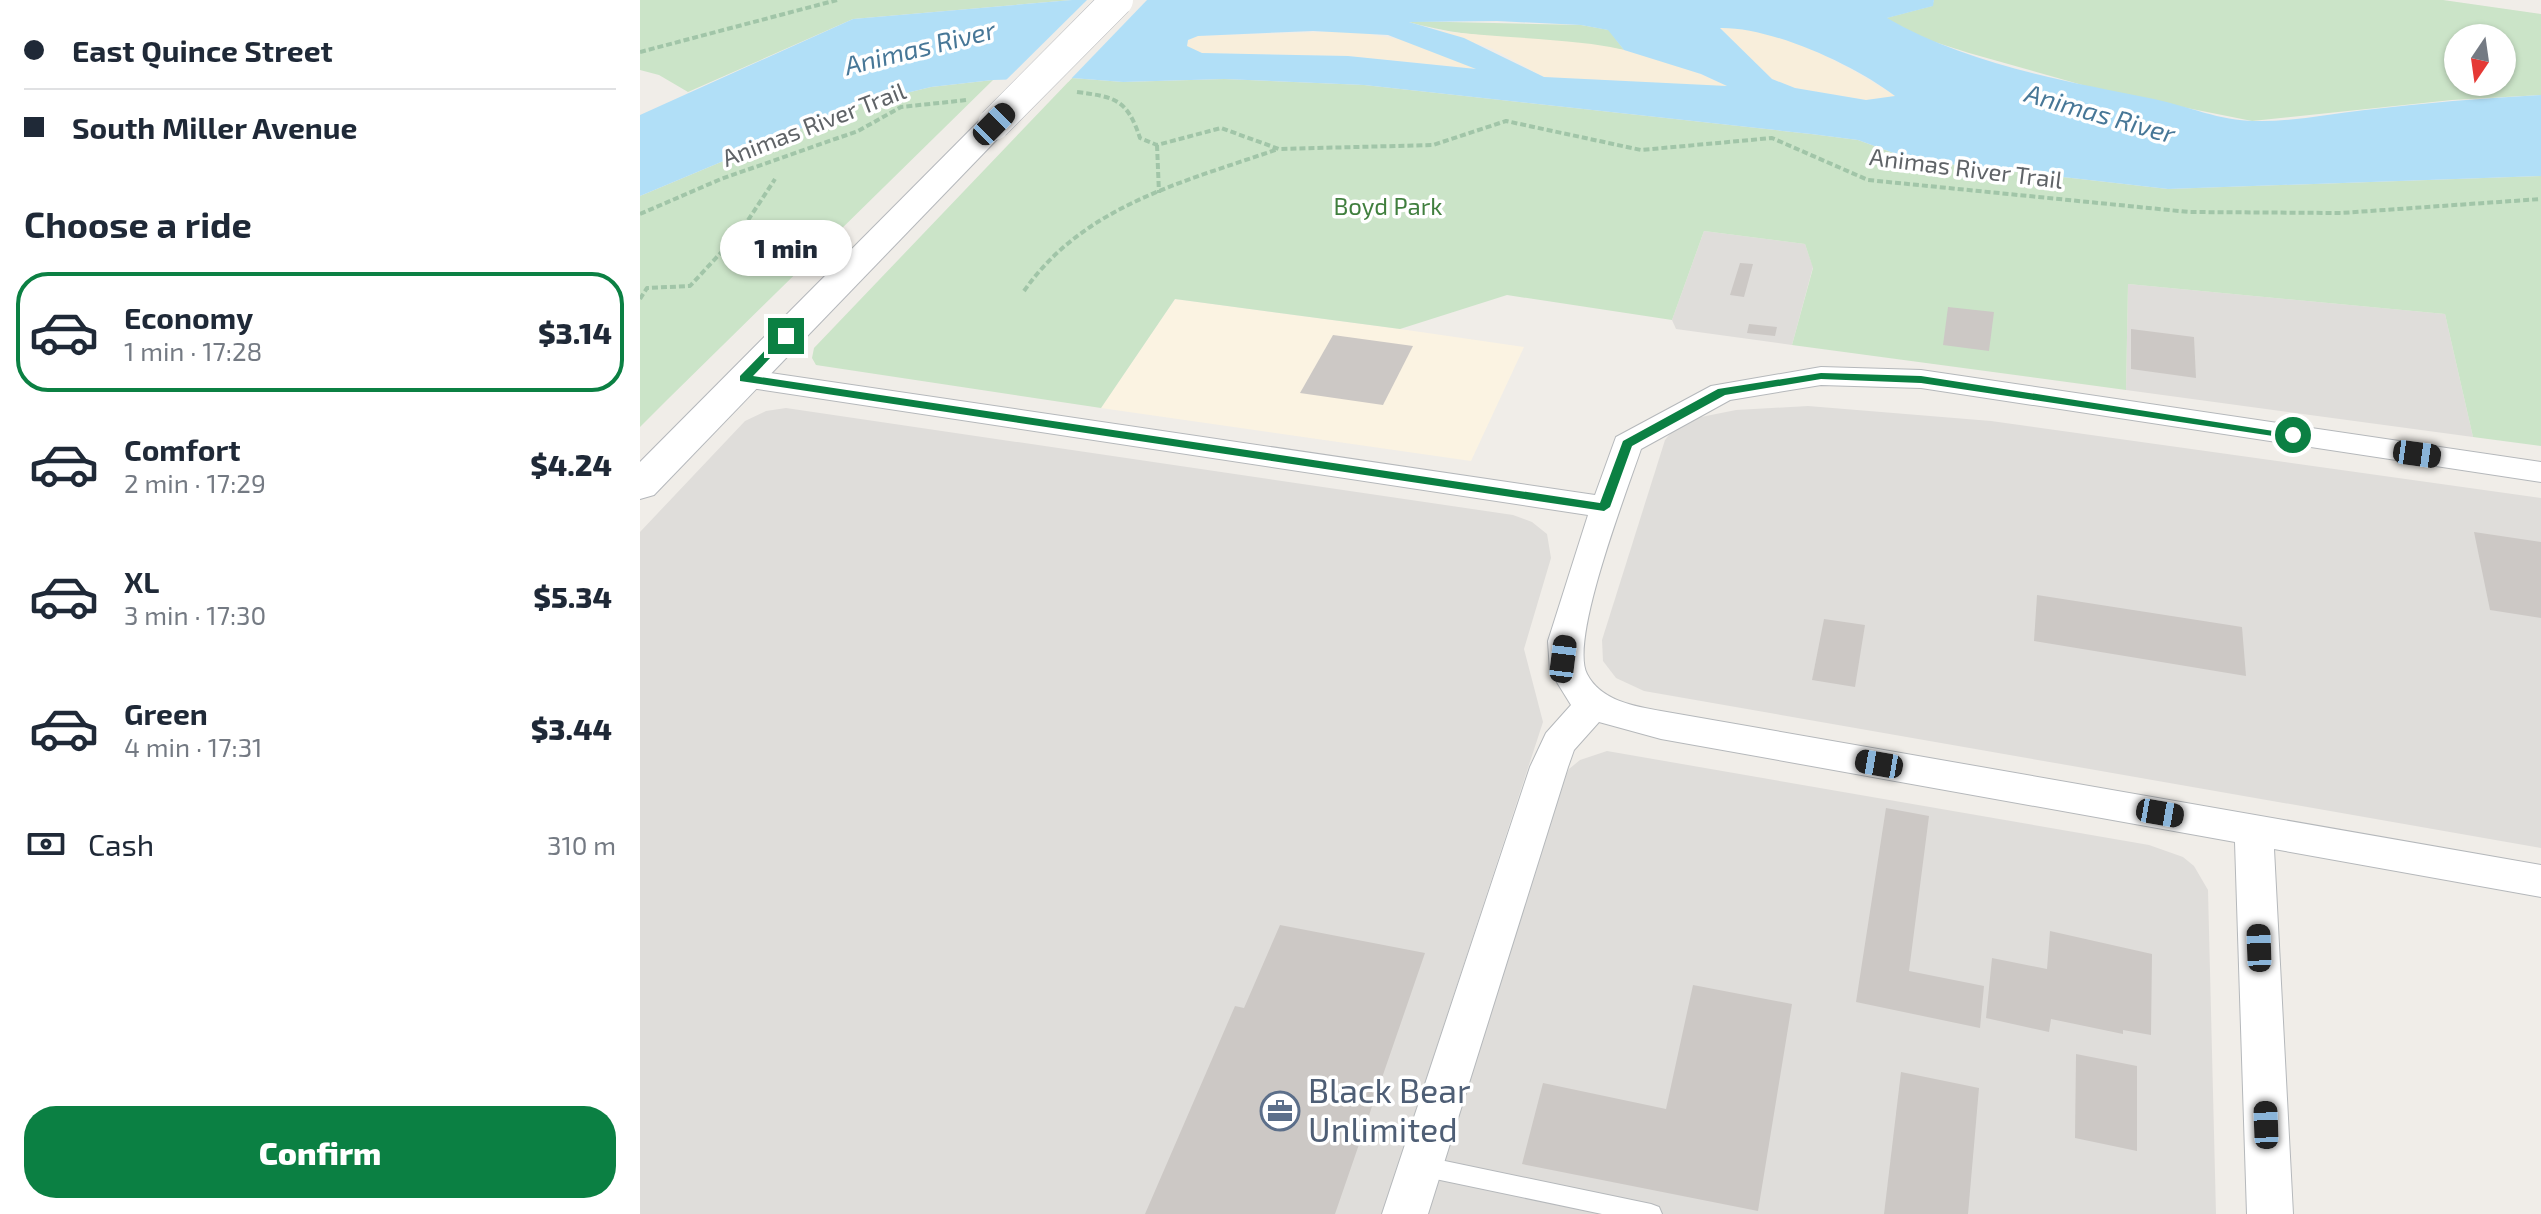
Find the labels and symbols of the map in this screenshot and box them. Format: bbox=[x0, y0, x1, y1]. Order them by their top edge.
water label: Animas River bbox=[840, 13, 999, 81]
north arrow bbox=[2444, 24, 2516, 96]
street label: Animas River Trail bbox=[718, 75, 909, 172]
water label: Animas River bbox=[2021, 76, 2180, 149]
car bbox=[969, 99, 1019, 149]
street label: Animas River Trail bbox=[1868, 141, 2064, 194]
park label: Boyd Park bbox=[1333, 191, 1443, 220]
callout: 1 min bbox=[720, 220, 852, 276]
route end bbox=[768, 318, 804, 354]
route start bbox=[2275, 417, 2311, 453]
car bbox=[2392, 439, 2442, 469]
car bbox=[1548, 634, 1578, 684]
car bbox=[1853, 748, 1905, 780]
car bbox=[2134, 797, 2186, 829]
car bbox=[2246, 924, 2272, 972]
place label: Black Bear Unlimited bbox=[1308, 1069, 1471, 1149]
office icon: Black Bear Unlimited bbox=[1259, 1090, 1301, 1132]
car bbox=[2253, 1101, 2279, 1149]

